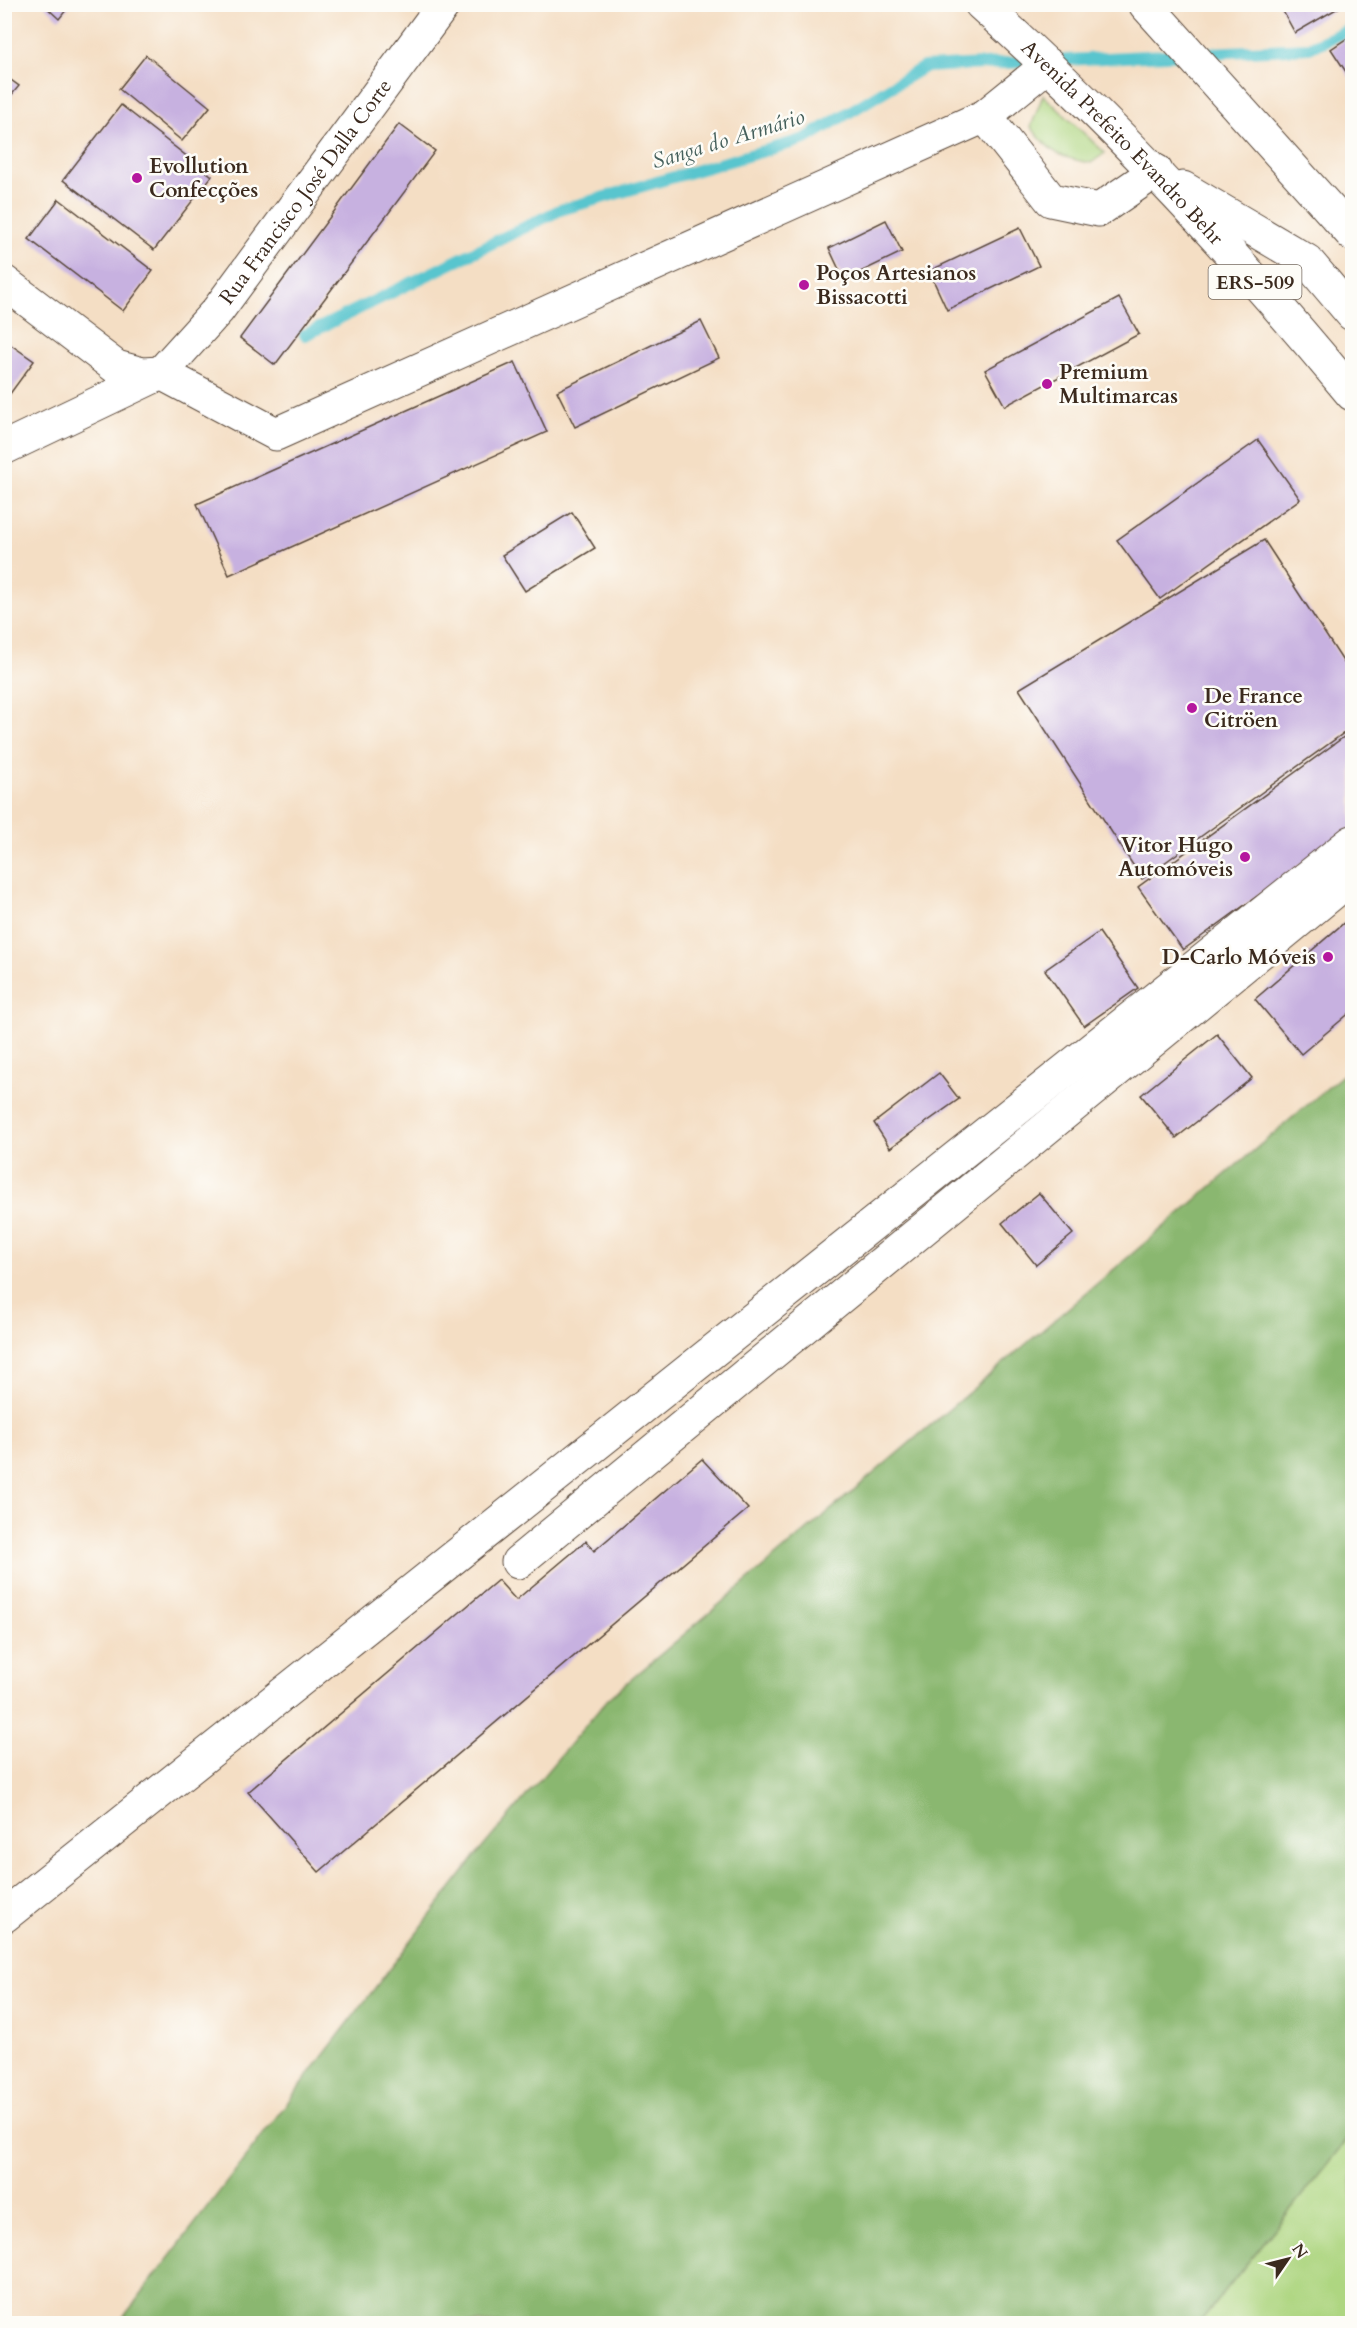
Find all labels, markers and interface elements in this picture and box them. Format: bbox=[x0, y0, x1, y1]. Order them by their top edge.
street label: Avenida Prefeito Evandro Behr bbox=[1015, 34, 1230, 252]
street label: Rua Francisco José Dalla Corte bbox=[213, 73, 399, 311]
water label: Sanga do Armário bbox=[648, 101, 808, 176]
place label: Evollution Confecções bbox=[149, 152, 258, 205]
marker: Evollution Confecções bbox=[130, 171, 144, 185]
place label: Poços Artesianos Bissacotti bbox=[816, 259, 976, 312]
road number: ERS-509 bbox=[1208, 265, 1302, 299]
marker: Poços Artesianos Bissacotti bbox=[797, 278, 811, 292]
place label: Premium Multimarcas bbox=[1059, 358, 1178, 411]
marker: Premium Multimarcas bbox=[1040, 377, 1054, 391]
place label: De France Citröen bbox=[1204, 682, 1303, 735]
marker: De France Citröen bbox=[1185, 701, 1199, 715]
place label: Vitor Hugo Automóveis bbox=[1118, 831, 1233, 884]
marker: Vitor Hugo Automóveis bbox=[1238, 850, 1252, 864]
place label: D-Carlo Móveis bbox=[1162, 943, 1316, 972]
marker: D-Carlo Móveis bbox=[1321, 950, 1335, 964]
north arrow bbox=[1258, 2229, 1318, 2289]
text: N bbox=[1286, 2239, 1313, 2263]

